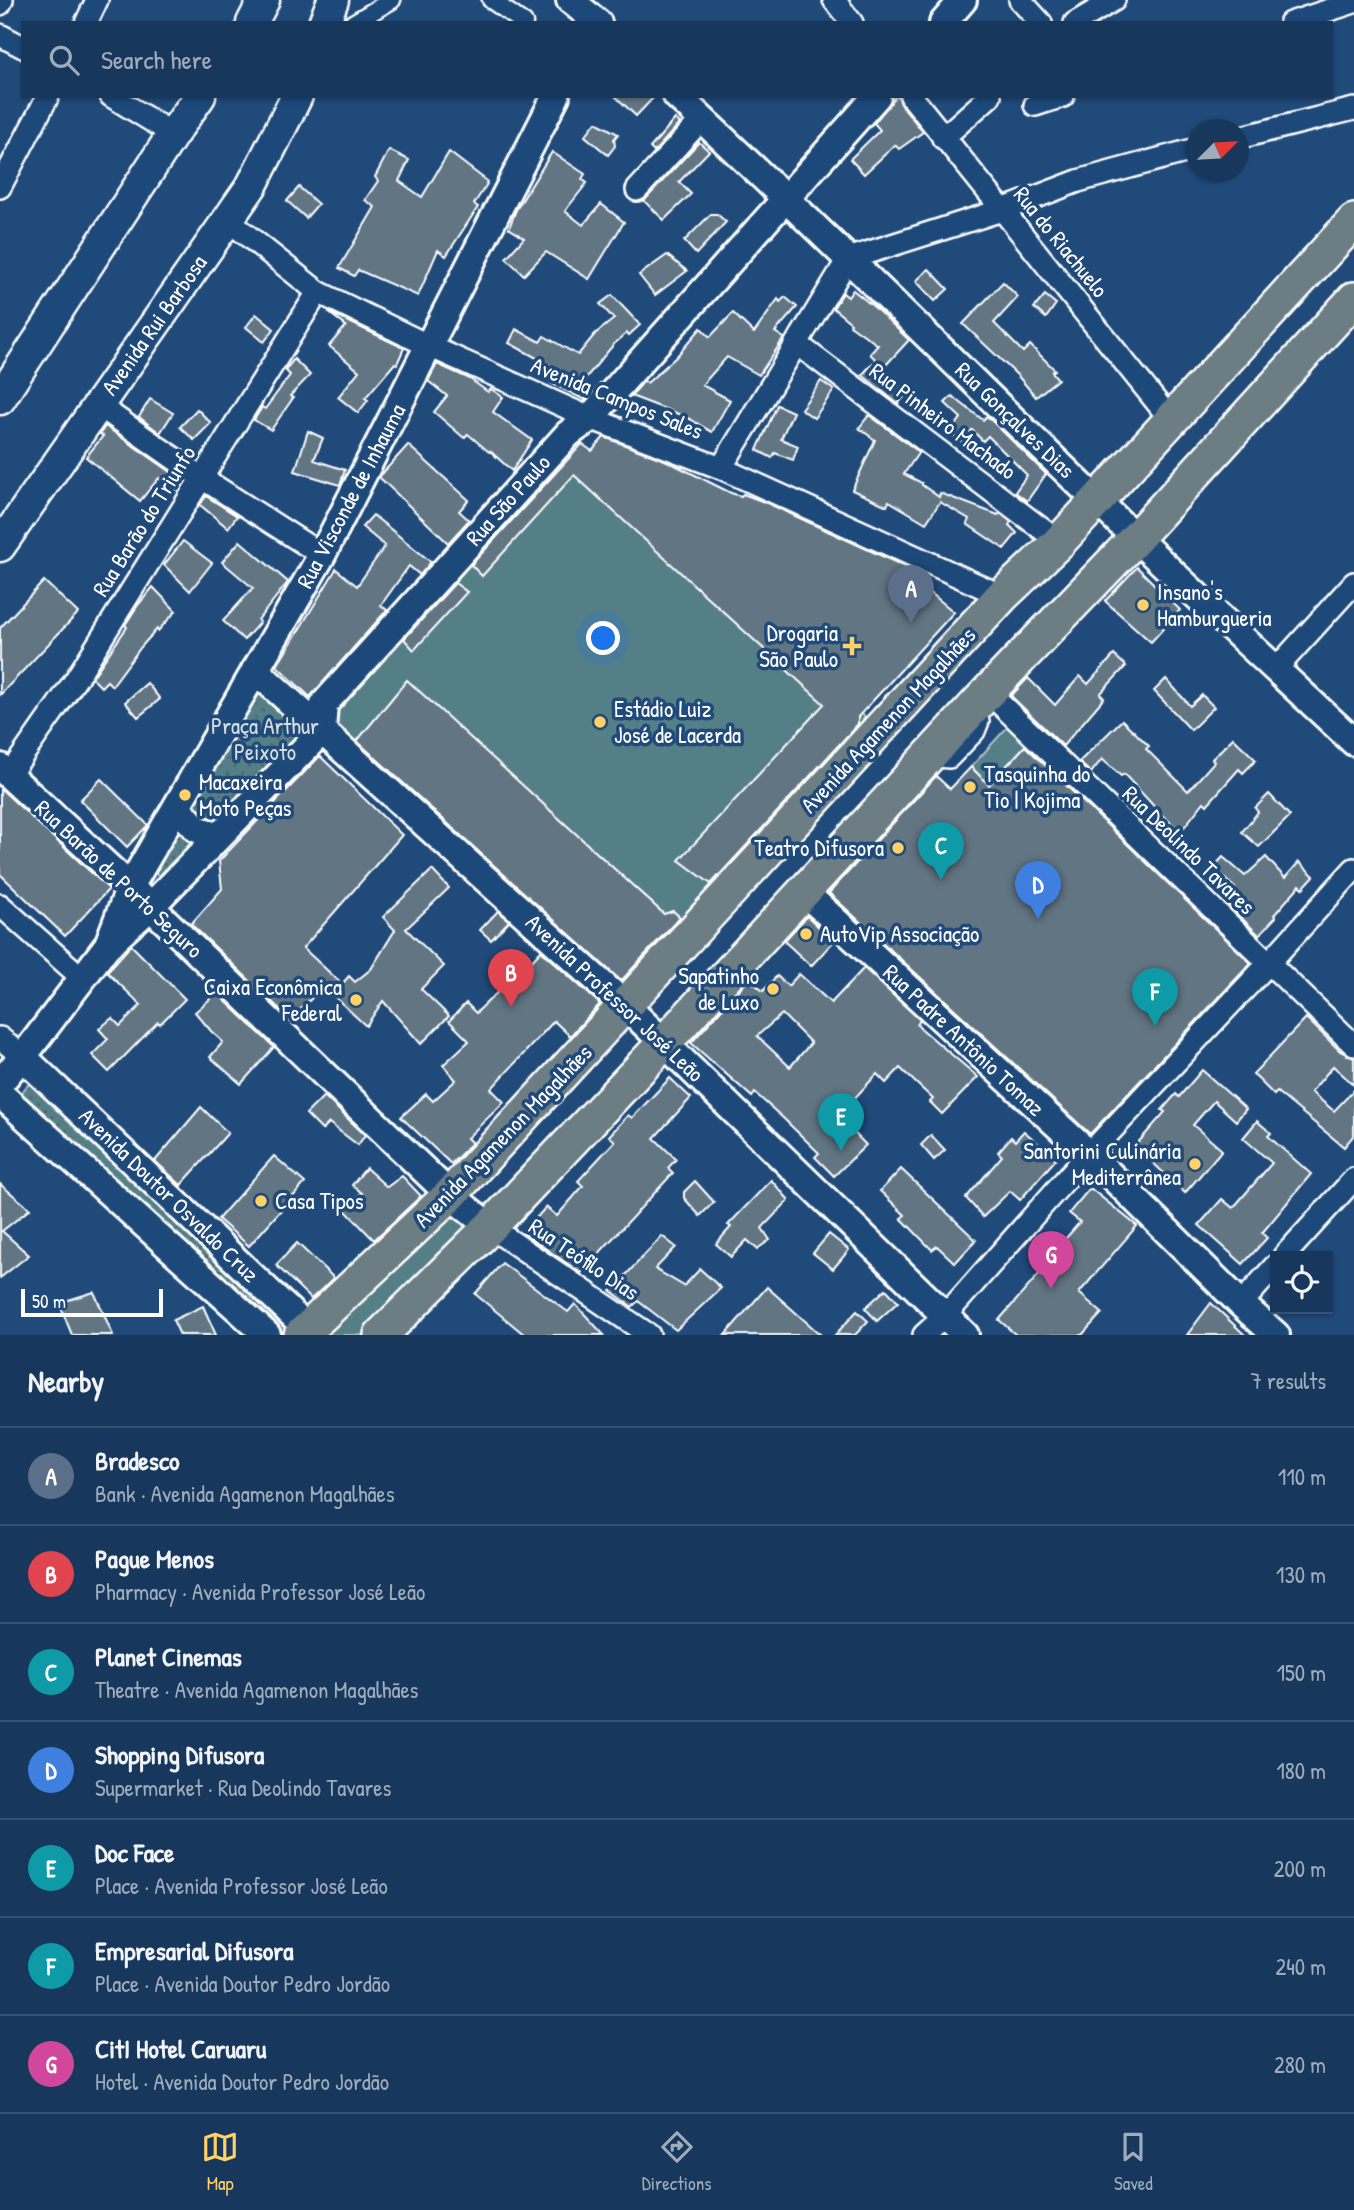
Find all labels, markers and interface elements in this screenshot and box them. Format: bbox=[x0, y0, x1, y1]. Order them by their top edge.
search box bbox=[21, 21, 1333, 98]
icon: search bbox=[45, 41, 83, 79]
text: Search here bbox=[101, 42, 212, 77]
north arrow bbox=[1186, 119, 1249, 182]
street label: Rua do Riachuelo bbox=[1007, 180, 1116, 304]
street label: Avenida Rui Barbosa bbox=[94, 248, 214, 401]
street label: Avenida Campos Sales bbox=[527, 349, 708, 446]
street label: Rua Pinheiro Machado bbox=[863, 355, 1023, 486]
street label: Rua Gonçalves Dias bbox=[949, 355, 1082, 485]
street label: Rua Visconde de Inhauma bbox=[289, 398, 412, 593]
street label: Rua Barão do Triunfo bbox=[85, 439, 202, 602]
street label: Rua São Paulo bbox=[458, 447, 557, 552]
pin: A bbox=[888, 565, 934, 623]
place label: Insano's Hamburgueria bbox=[1157, 576, 1272, 633]
marker: Insano's Hamburgueria bbox=[1135, 597, 1151, 613]
place label: Drogaria São Paulo bbox=[759, 617, 838, 674]
street label: Avenida Agamenon Magalhães bbox=[793, 620, 982, 819]
your location bbox=[586, 621, 620, 655]
marker: Drogaria São Paulo bbox=[844, 638, 860, 654]
place label: Estádio Luiz José de Lacerda bbox=[614, 693, 741, 750]
park label: Praça Arthur Peixoto bbox=[211, 710, 319, 767]
marker: Estádio Luiz José de Lacerda bbox=[592, 714, 608, 730]
place label: Tasquinha do Tio | Kojima bbox=[984, 758, 1090, 815]
place label: Macaxeira Moto Peças bbox=[199, 766, 292, 823]
street label: Rua Deolindo Tavares bbox=[1116, 778, 1263, 921]
marker: Tasquinha do Tio | Kojima bbox=[962, 779, 978, 795]
marker: Macaxeira Moto Peças bbox=[177, 787, 193, 803]
street label: Rua Barão de Porto Seguro bbox=[29, 792, 210, 965]
pin: C bbox=[918, 822, 964, 880]
place label: Teatro Difusora bbox=[754, 832, 884, 863]
marker: Teatro Difusora bbox=[890, 840, 906, 856]
pin: D bbox=[1015, 861, 1061, 919]
street label: Avenida Professor José Leão bbox=[519, 907, 711, 1088]
place label: AutoVip Associação bbox=[820, 918, 979, 949]
marker: AutoVip Associação bbox=[798, 926, 814, 942]
pin: B bbox=[488, 949, 534, 1007]
street label: Rua Padre Antônio Tomaz bbox=[877, 957, 1052, 1123]
place label: Sapatinho de Luxo bbox=[678, 960, 759, 1017]
pin: F bbox=[1132, 968, 1178, 1026]
place label: Caixa Econômica Federal bbox=[204, 971, 343, 1028]
marker: Sapatinho de Luxo bbox=[765, 981, 781, 997]
marker: Caixa Econômica Federal bbox=[348, 992, 364, 1008]
street label: Avenida Agamenon Magalhães bbox=[407, 1037, 599, 1234]
pin: E bbox=[818, 1093, 864, 1151]
street label: Avenida Doutor Osvaldo Cruz bbox=[73, 1100, 266, 1289]
place label: Santorini Culinária Mediterrânea bbox=[1023, 1135, 1181, 1192]
marker: Santorini Culinária Mediterrânea bbox=[1187, 1156, 1203, 1172]
place label: Casa Tipos bbox=[275, 1185, 364, 1216]
marker: Casa Tipos bbox=[253, 1193, 269, 1209]
street label: Rua Teófilo Dias bbox=[523, 1210, 646, 1307]
pin: G bbox=[1028, 1231, 1074, 1289]
map controls bbox=[1270, 1251, 1333, 1314]
button: locate bbox=[1270, 1251, 1333, 1314]
scale bar bbox=[21, 1286, 163, 1318]
text: 50 m bbox=[32, 1288, 66, 1314]
text: Nearby bbox=[28, 1361, 104, 1401]
text: 7 results bbox=[1250, 1365, 1326, 1396]
text: Bradesco bbox=[95, 1443, 179, 1478]
text: A bbox=[45, 1461, 57, 1492]
text: 110 m bbox=[1278, 1461, 1326, 1492]
text: Bank · Avenida Agamenon Magalhães bbox=[95, 1478, 395, 1509]
text: Pague Menos bbox=[95, 1541, 214, 1576]
text: B bbox=[45, 1559, 57, 1590]
text: 130 m bbox=[1276, 1559, 1326, 1590]
text: Pharmacy · Avenida Professor José Leão bbox=[95, 1576, 425, 1607]
text: Planet Cinemas bbox=[95, 1639, 242, 1674]
text: C bbox=[45, 1657, 57, 1688]
text: 150 m bbox=[1277, 1657, 1326, 1688]
text: Theatre · Avenida Agamenon Magalhães bbox=[95, 1674, 418, 1705]
text: Shopping Difusora bbox=[95, 1737, 264, 1772]
text: D bbox=[46, 1755, 56, 1786]
text: 180 m bbox=[1276, 1755, 1326, 1786]
text: Supermarket · Rua Deolindo Tavares bbox=[95, 1772, 391, 1803]
text: Doc Face bbox=[95, 1835, 174, 1870]
text: E bbox=[46, 1853, 56, 1884]
text: 200 m bbox=[1274, 1853, 1326, 1884]
text: Place · Avenida Professor José Leão bbox=[95, 1870, 388, 1901]
text: Empresarial Difusora bbox=[95, 1933, 293, 1968]
text: F bbox=[47, 1951, 55, 1982]
text: 240 m bbox=[1275, 1951, 1326, 1982]
text: Place · Avenida Doutor Pedro Jordão bbox=[95, 1968, 390, 1999]
text: CitI Hotel Caruaru bbox=[95, 2031, 266, 2066]
text: G bbox=[45, 2049, 57, 2080]
text: 280 m bbox=[1274, 2049, 1326, 2080]
text: Hotel · Avenida Doutor Pedro Jordão bbox=[95, 2066, 389, 2097]
tab: Map bbox=[201, 2128, 239, 2196]
tab: Directions bbox=[642, 2128, 712, 2196]
tab: Saved bbox=[1114, 2128, 1153, 2196]

